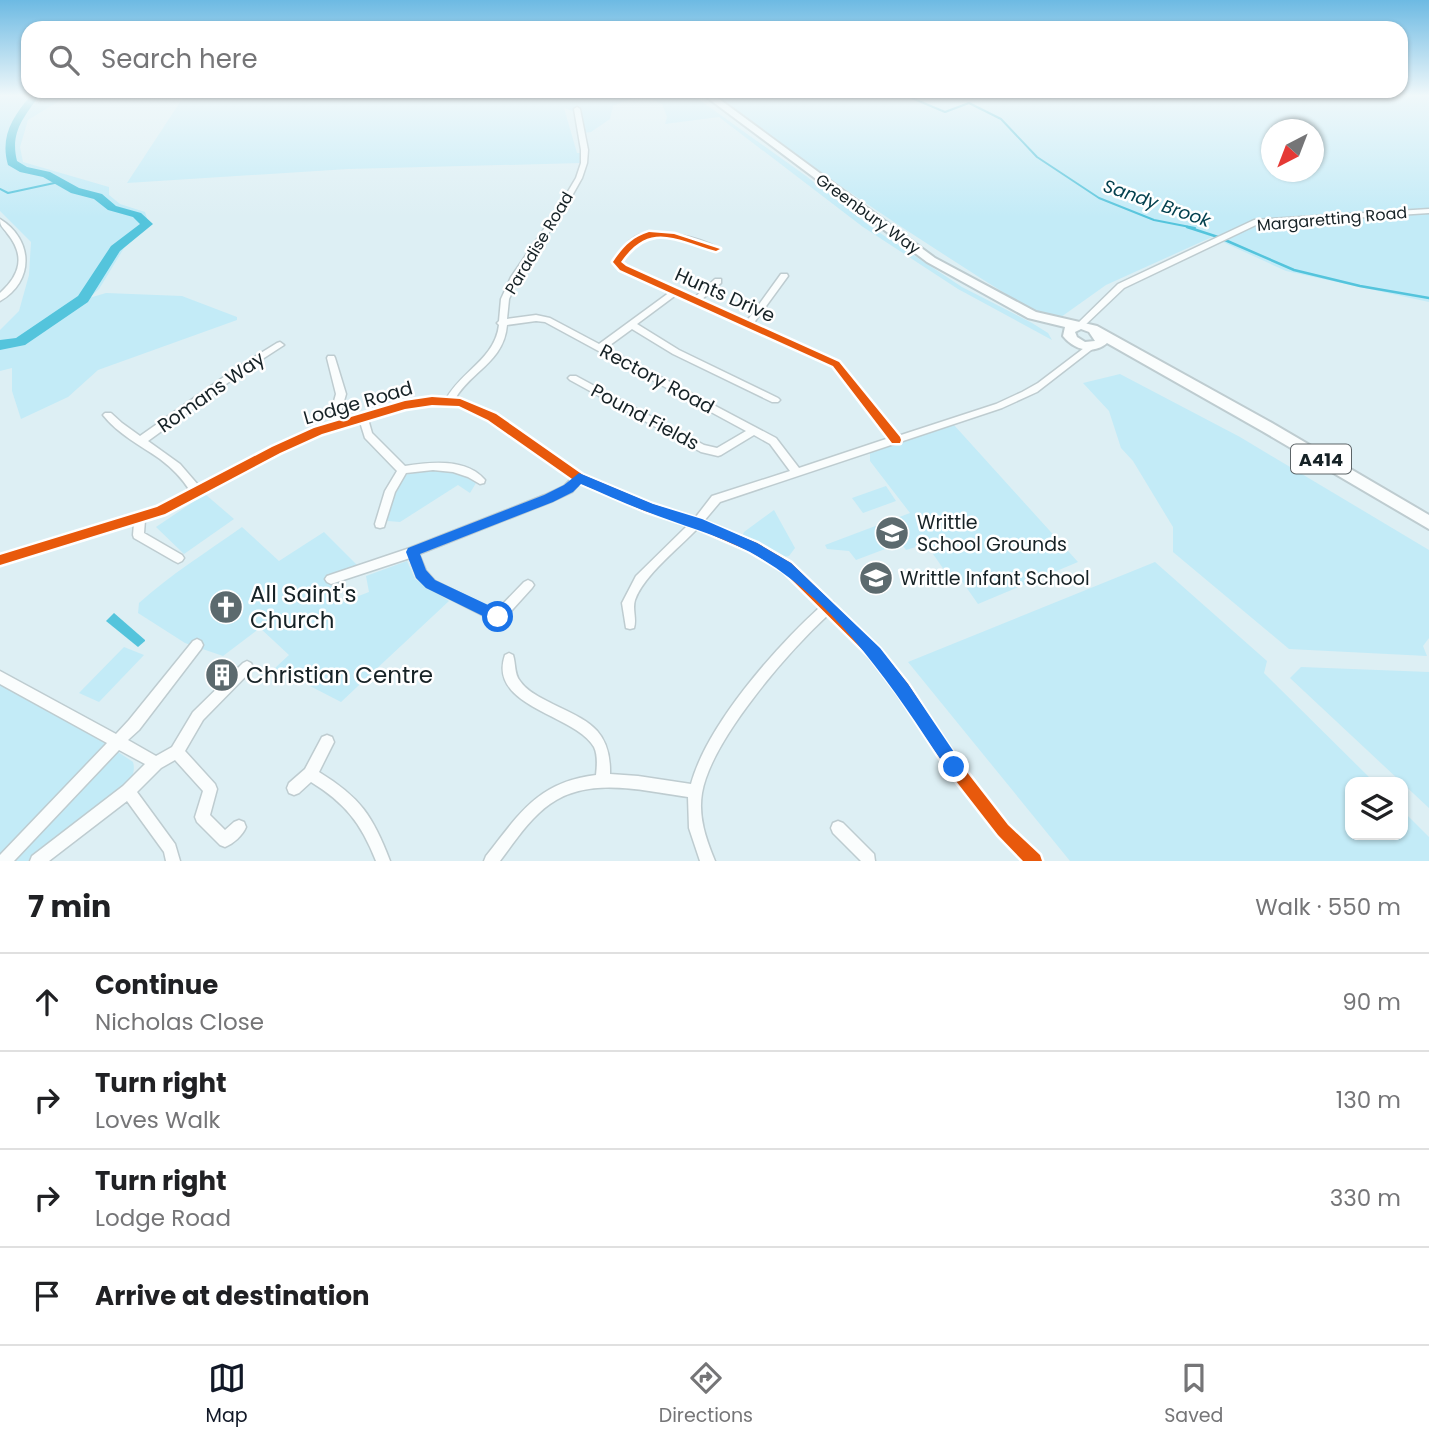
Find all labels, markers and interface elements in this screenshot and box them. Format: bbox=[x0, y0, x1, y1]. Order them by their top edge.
search box bbox=[21, 21, 1408, 98]
icon: search bbox=[45, 41, 83, 79]
text: Search here bbox=[101, 41, 258, 77]
north arrow bbox=[1261, 119, 1324, 182]
street label: Greenbury Way bbox=[811, 168, 925, 260]
water label: Sandy Brook bbox=[1100, 173, 1215, 233]
street label: Paradise Road bbox=[499, 187, 579, 299]
street label: Margaretting Road bbox=[1256, 201, 1408, 237]
street label: Hunts Drive bbox=[671, 261, 779, 329]
street label: Rectory Road bbox=[595, 337, 719, 421]
street label: Romans Way bbox=[152, 345, 270, 439]
street label: Lodge Road bbox=[300, 375, 416, 431]
street label: Pound Fields bbox=[586, 377, 704, 457]
road number: A414 bbox=[1291, 444, 1351, 474]
place label: Writtle School Grounds bbox=[917, 509, 1067, 558]
school or university icon: Writtle School Grounds bbox=[873, 514, 911, 552]
school or university icon: Writtle Infant School bbox=[857, 559, 895, 597]
place label: Writtle Infant School bbox=[900, 565, 1090, 592]
place label: All Saint's Church bbox=[250, 578, 356, 636]
church icon: All Saint's Church bbox=[207, 588, 245, 626]
route start bbox=[482, 601, 513, 632]
building icon: Christian Centre bbox=[203, 656, 241, 694]
place label: Christian Centre bbox=[246, 659, 433, 691]
route end bbox=[938, 751, 969, 782]
map controls bbox=[1345, 777, 1408, 840]
button: layers bbox=[1345, 777, 1408, 840]
text: 7 min bbox=[28, 885, 111, 928]
text: Walk · 550 m bbox=[1255, 891, 1401, 923]
text: Continue bbox=[95, 967, 218, 1003]
icon: ahead bbox=[28, 983, 66, 1021]
text: 90 m bbox=[1342, 986, 1401, 1018]
text: Nicholas Close bbox=[95, 1006, 264, 1038]
text: Turn right bbox=[95, 1065, 227, 1101]
icon: right bbox=[28, 1081, 66, 1119]
text: 130 m bbox=[1336, 1084, 1401, 1116]
text: Loves Walk bbox=[95, 1104, 220, 1136]
text: Turn right bbox=[95, 1163, 227, 1199]
icon: right bbox=[28, 1179, 66, 1217]
text: 330 m bbox=[1330, 1182, 1401, 1214]
text: Lodge Road bbox=[95, 1202, 231, 1234]
icon: arrive bbox=[28, 1277, 66, 1315]
text: Arrive at destination bbox=[95, 1278, 370, 1314]
tab: Map bbox=[206, 1359, 248, 1430]
tab: Directions bbox=[659, 1359, 753, 1430]
tab: Saved bbox=[1164, 1359, 1223, 1430]

